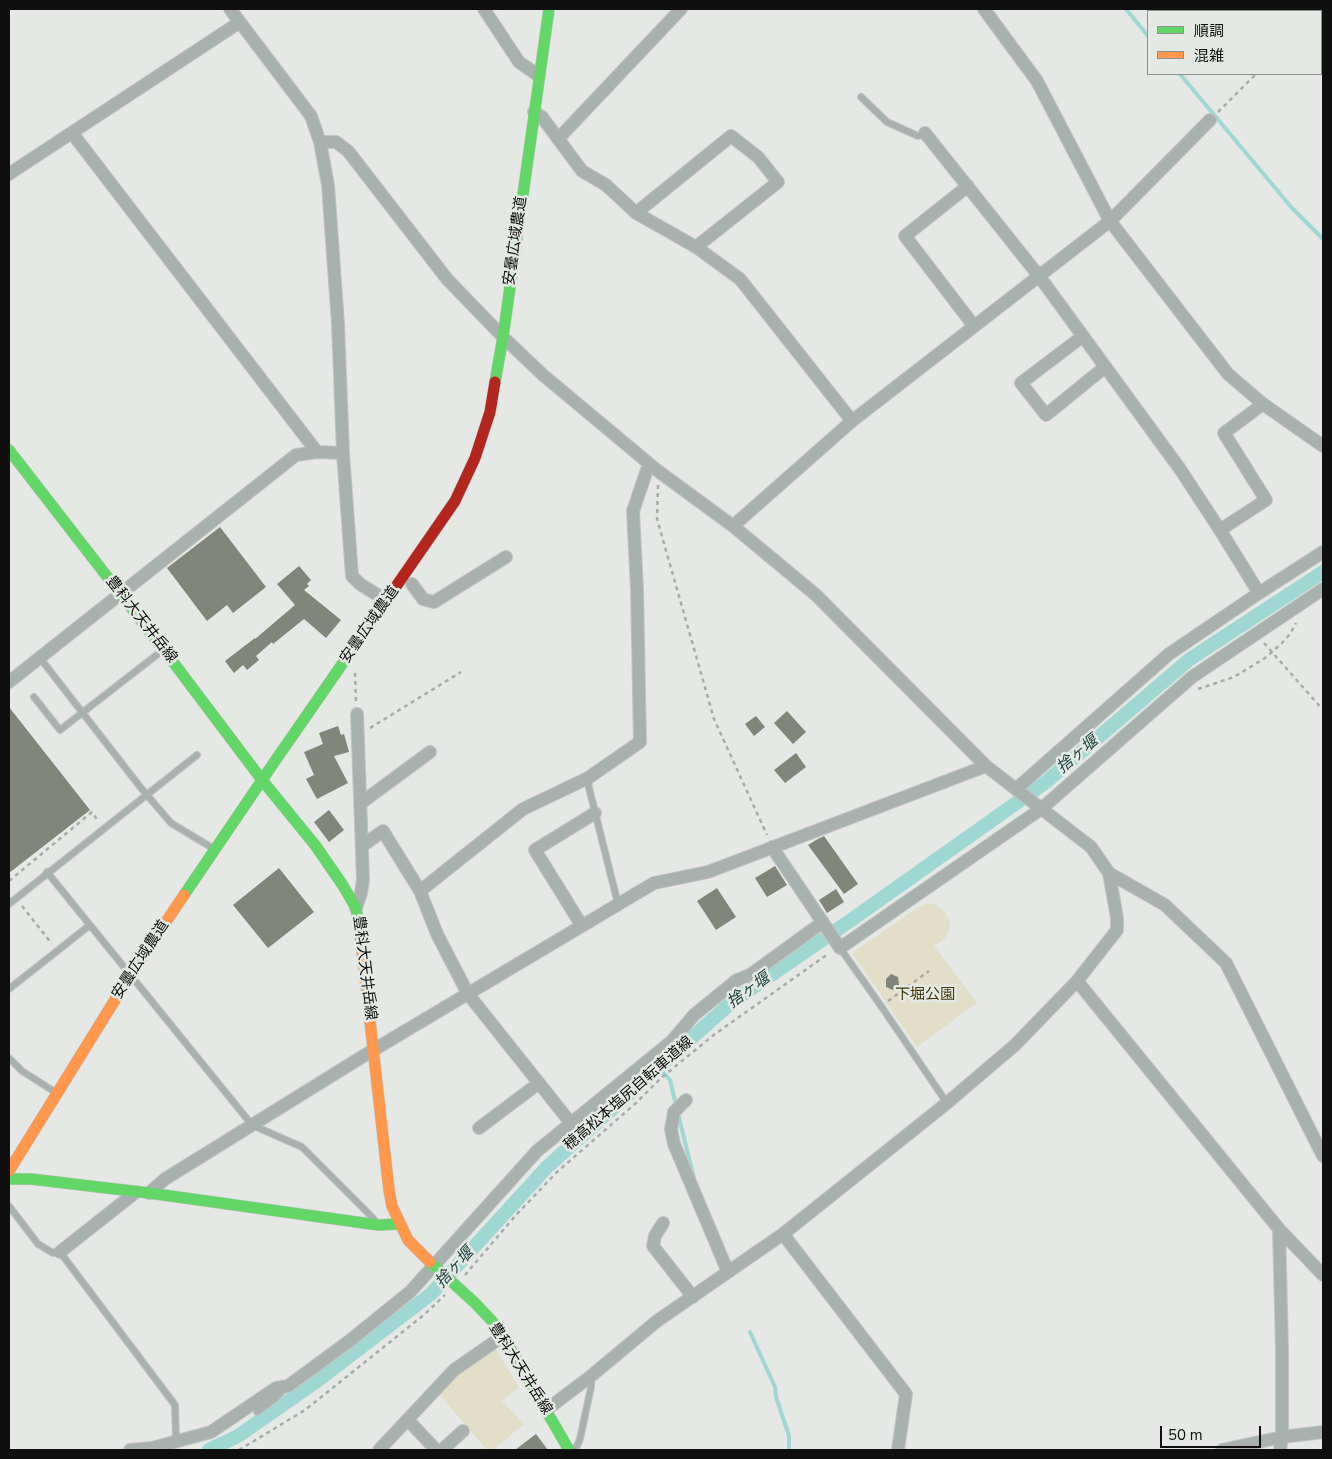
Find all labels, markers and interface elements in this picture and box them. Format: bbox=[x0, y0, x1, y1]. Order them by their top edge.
legend bbox=[1147, 10, 1322, 75]
text: 順調 bbox=[1194, 21, 1224, 41]
text: 混雑 bbox=[1194, 46, 1224, 66]
street label: 安曇広域農道 bbox=[501, 195, 531, 287]
street label: 豊科大天井岳線 bbox=[102, 573, 180, 667]
street label: 安曇広域農道 bbox=[337, 583, 403, 667]
water label: 捨ヶ堰 bbox=[1053, 732, 1103, 778]
street label: 豊科大天井岳線 bbox=[349, 915, 379, 1021]
street label: 安曇広域農道 bbox=[109, 917, 173, 1003]
water label: 捨ヶ堰 bbox=[724, 969, 774, 1013]
park label: 下堀公園 bbox=[895, 986, 955, 1004]
street label: 穂高松本塩尻自転車道線 bbox=[561, 1033, 697, 1155]
water label: 捨ヶ堰 bbox=[432, 1244, 478, 1292]
street label: 豊科大天井岳線 bbox=[485, 1320, 555, 1418]
scale bar bbox=[1162, 1416, 1263, 1448]
text: 50 m bbox=[1168, 1425, 1203, 1445]

